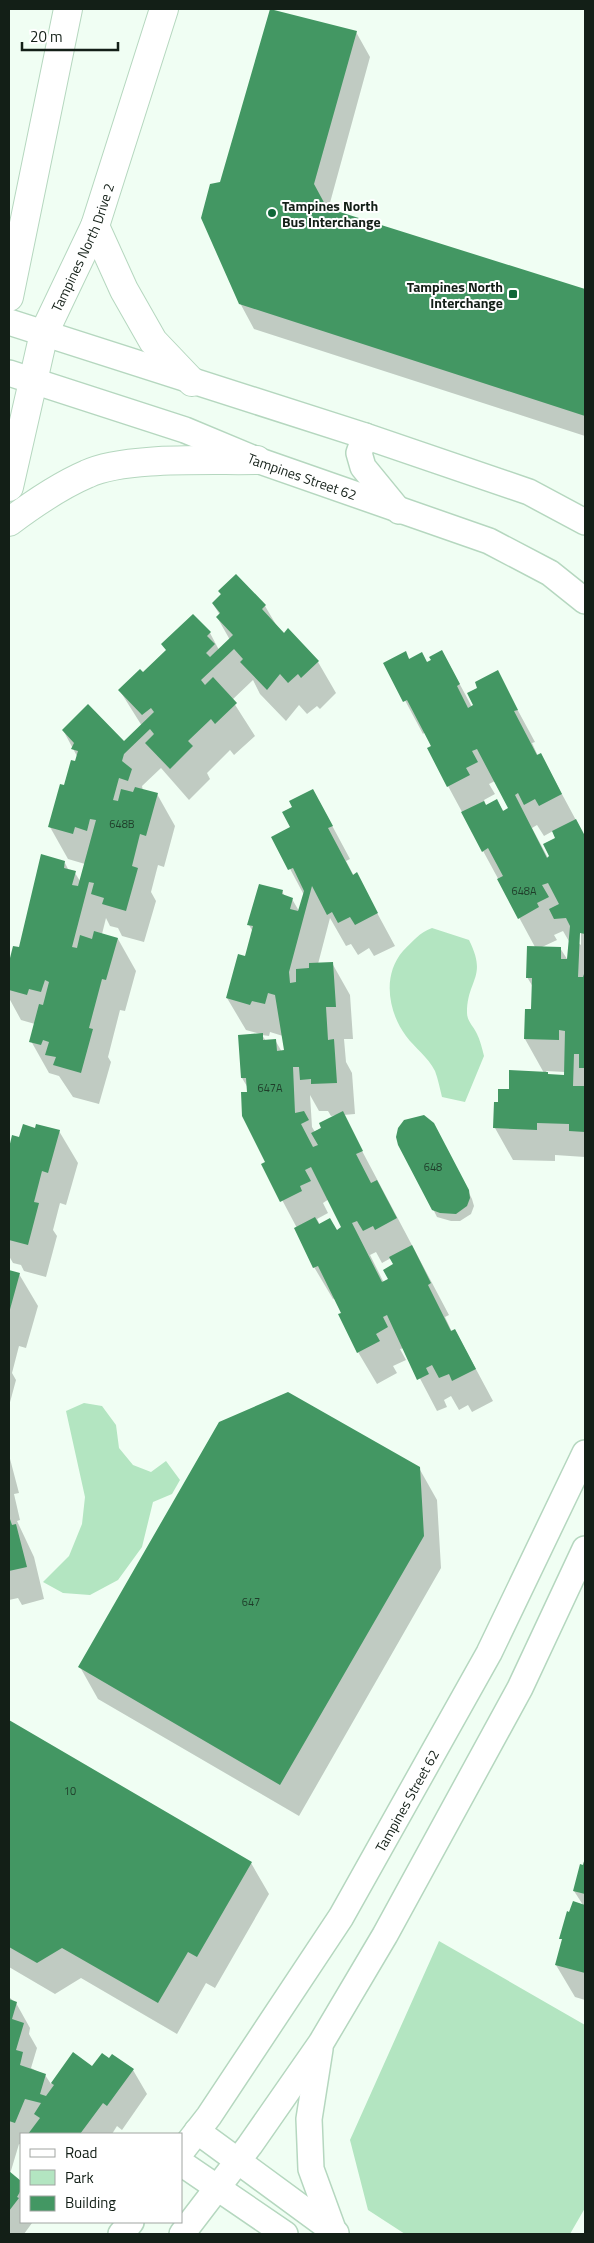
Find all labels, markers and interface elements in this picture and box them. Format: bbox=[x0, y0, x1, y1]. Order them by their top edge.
scale bar bbox=[22, 20, 119, 52]
text: 20 m bbox=[30, 25, 63, 48]
street label: Tampines North Drive 2 bbox=[45, 180, 119, 315]
place label: Tampines North Bus Interchange bbox=[282, 195, 381, 232]
marker: Tampines North Bus Interchange bbox=[266, 207, 278, 219]
place label: Tampines North Interchange bbox=[407, 276, 503, 313]
marker: Tampines North Interchange bbox=[507, 288, 519, 300]
street label: Tampines Street 62 bbox=[244, 447, 360, 505]
house number: 648B bbox=[109, 816, 135, 832]
house number: 648A bbox=[511, 883, 537, 899]
house number: 647A bbox=[257, 1080, 283, 1096]
house number: 648 bbox=[424, 1159, 442, 1175]
house number: 647 bbox=[242, 1594, 260, 1610]
street label: Tampines Street 62 bbox=[369, 1745, 443, 1856]
house number: 10 bbox=[64, 1783, 76, 1799]
legend bbox=[20, 2133, 182, 2223]
text: Road bbox=[65, 2141, 97, 2164]
text: Park bbox=[65, 2166, 94, 2189]
text: Building bbox=[65, 2191, 116, 2214]

